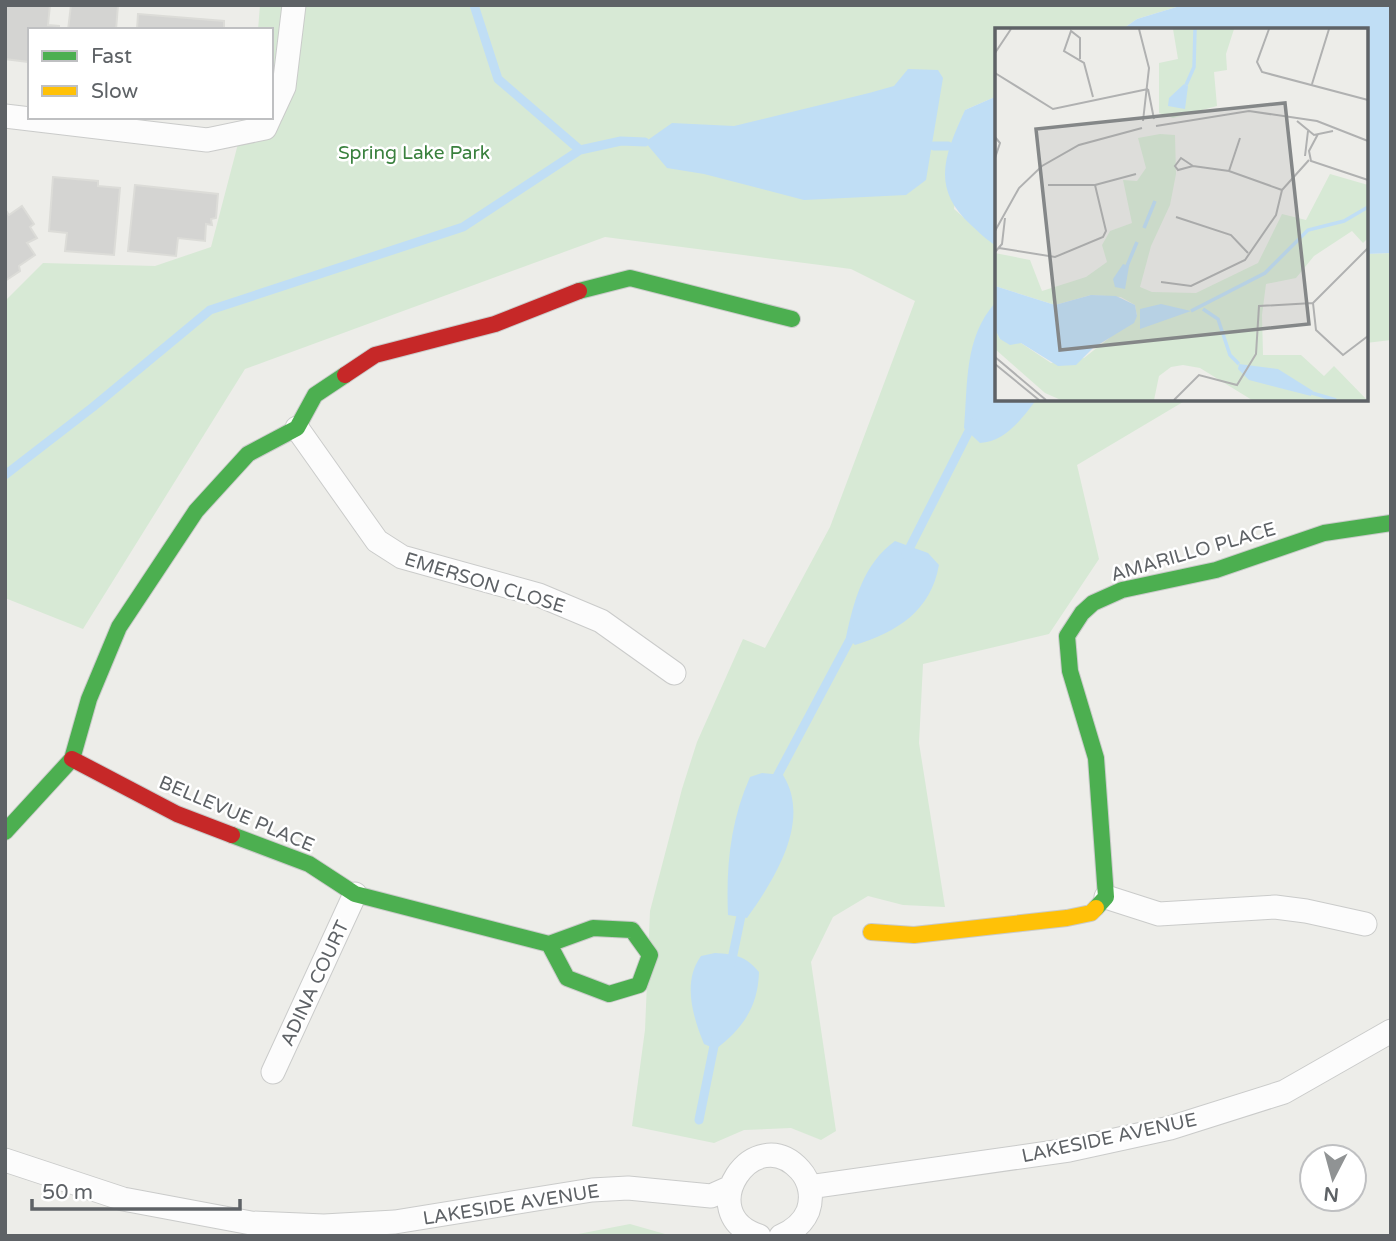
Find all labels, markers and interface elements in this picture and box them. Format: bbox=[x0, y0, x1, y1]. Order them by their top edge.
legend bbox=[28, 28, 273, 119]
inset map bbox=[995, 28, 1368, 401]
text: Fast bbox=[91, 44, 132, 69]
text: Slow bbox=[91, 79, 139, 104]
park label: Spring Lake Park bbox=[338, 142, 490, 164]
street label: AMARILLO PLACE bbox=[1108, 518, 1278, 586]
street label: EMERSON CLOSE bbox=[402, 548, 568, 618]
street label: BELLEVUE PLACE bbox=[156, 771, 318, 857]
street label: ADINA COURT bbox=[276, 917, 354, 1050]
street label: LAKESIDE AVENUE bbox=[1020, 1109, 1199, 1167]
north arrow bbox=[1298, 1143, 1368, 1213]
scale bar bbox=[32, 1168, 240, 1212]
text: 50 m bbox=[42, 1180, 93, 1205]
street label: LAKESIDE AVENUE bbox=[421, 1180, 601, 1230]
text: N bbox=[1323, 1182, 1340, 1206]

